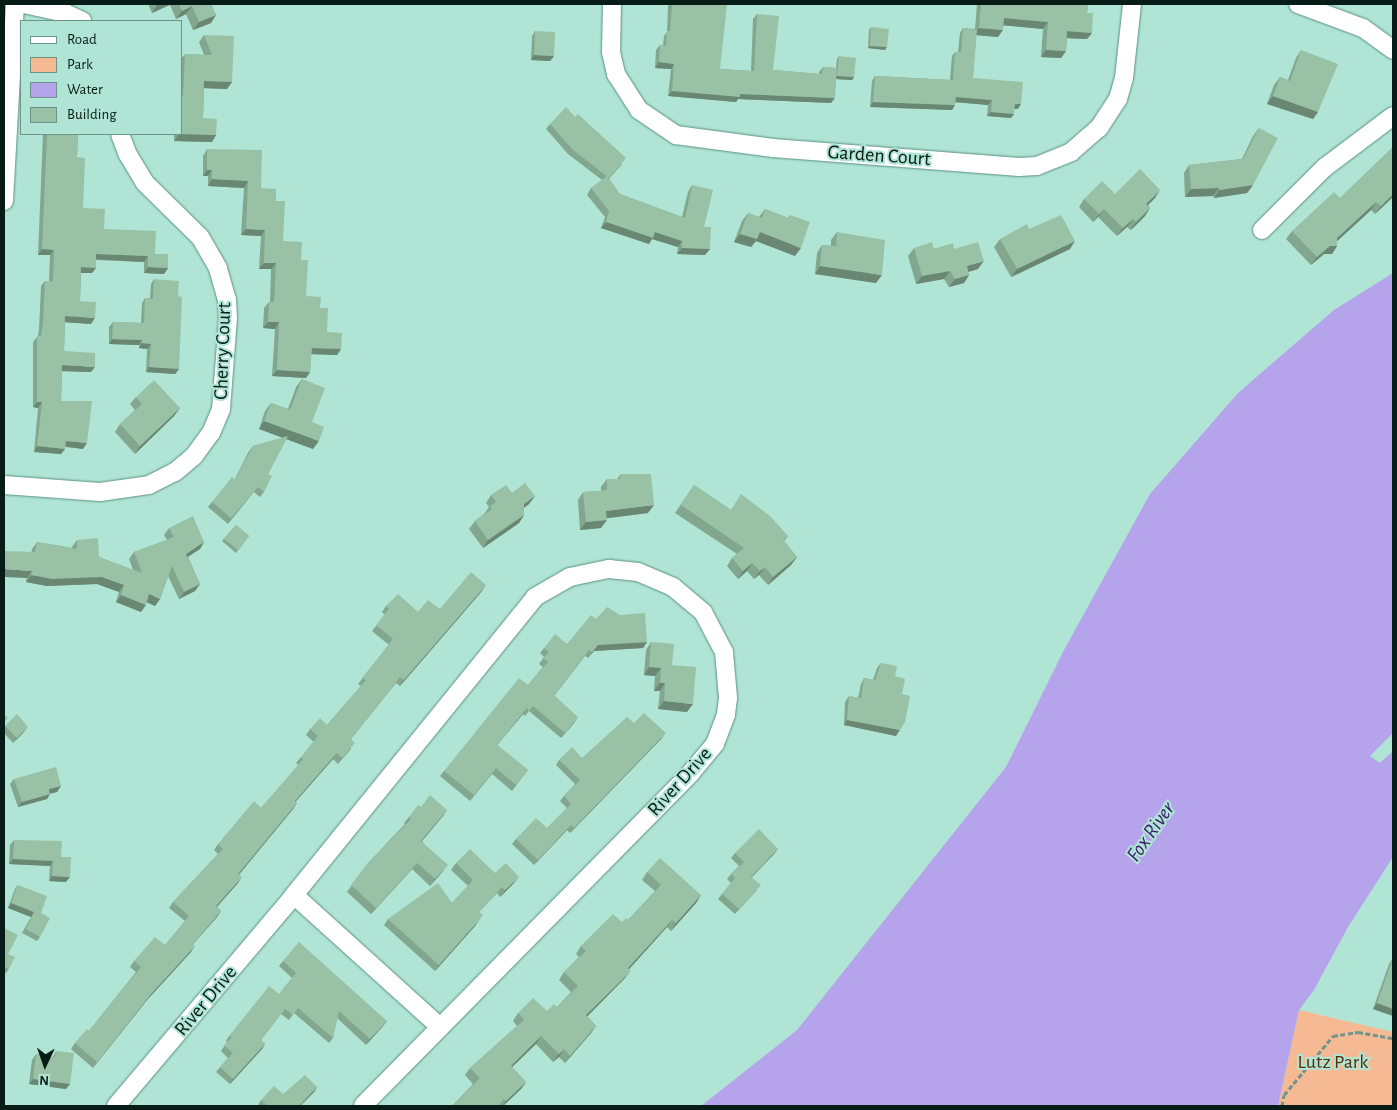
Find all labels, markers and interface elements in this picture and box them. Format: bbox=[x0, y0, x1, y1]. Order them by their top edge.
legend bbox=[20, 20, 182, 135]
text: Road bbox=[67, 32, 97, 47]
text: Park bbox=[67, 57, 93, 72]
text: Water bbox=[67, 82, 103, 97]
text: Building bbox=[67, 107, 117, 122]
street label: Garden Court bbox=[827, 140, 931, 172]
street label: Cherry Court bbox=[209, 302, 237, 400]
street label: River Drive bbox=[643, 743, 717, 821]
water label: Fox River bbox=[1121, 797, 1181, 867]
street label: River Drive bbox=[170, 961, 242, 1041]
north arrow bbox=[20, 1040, 70, 1090]
park label: Lutz Park bbox=[1298, 1050, 1368, 1074]
text: N bbox=[39, 1073, 49, 1087]

